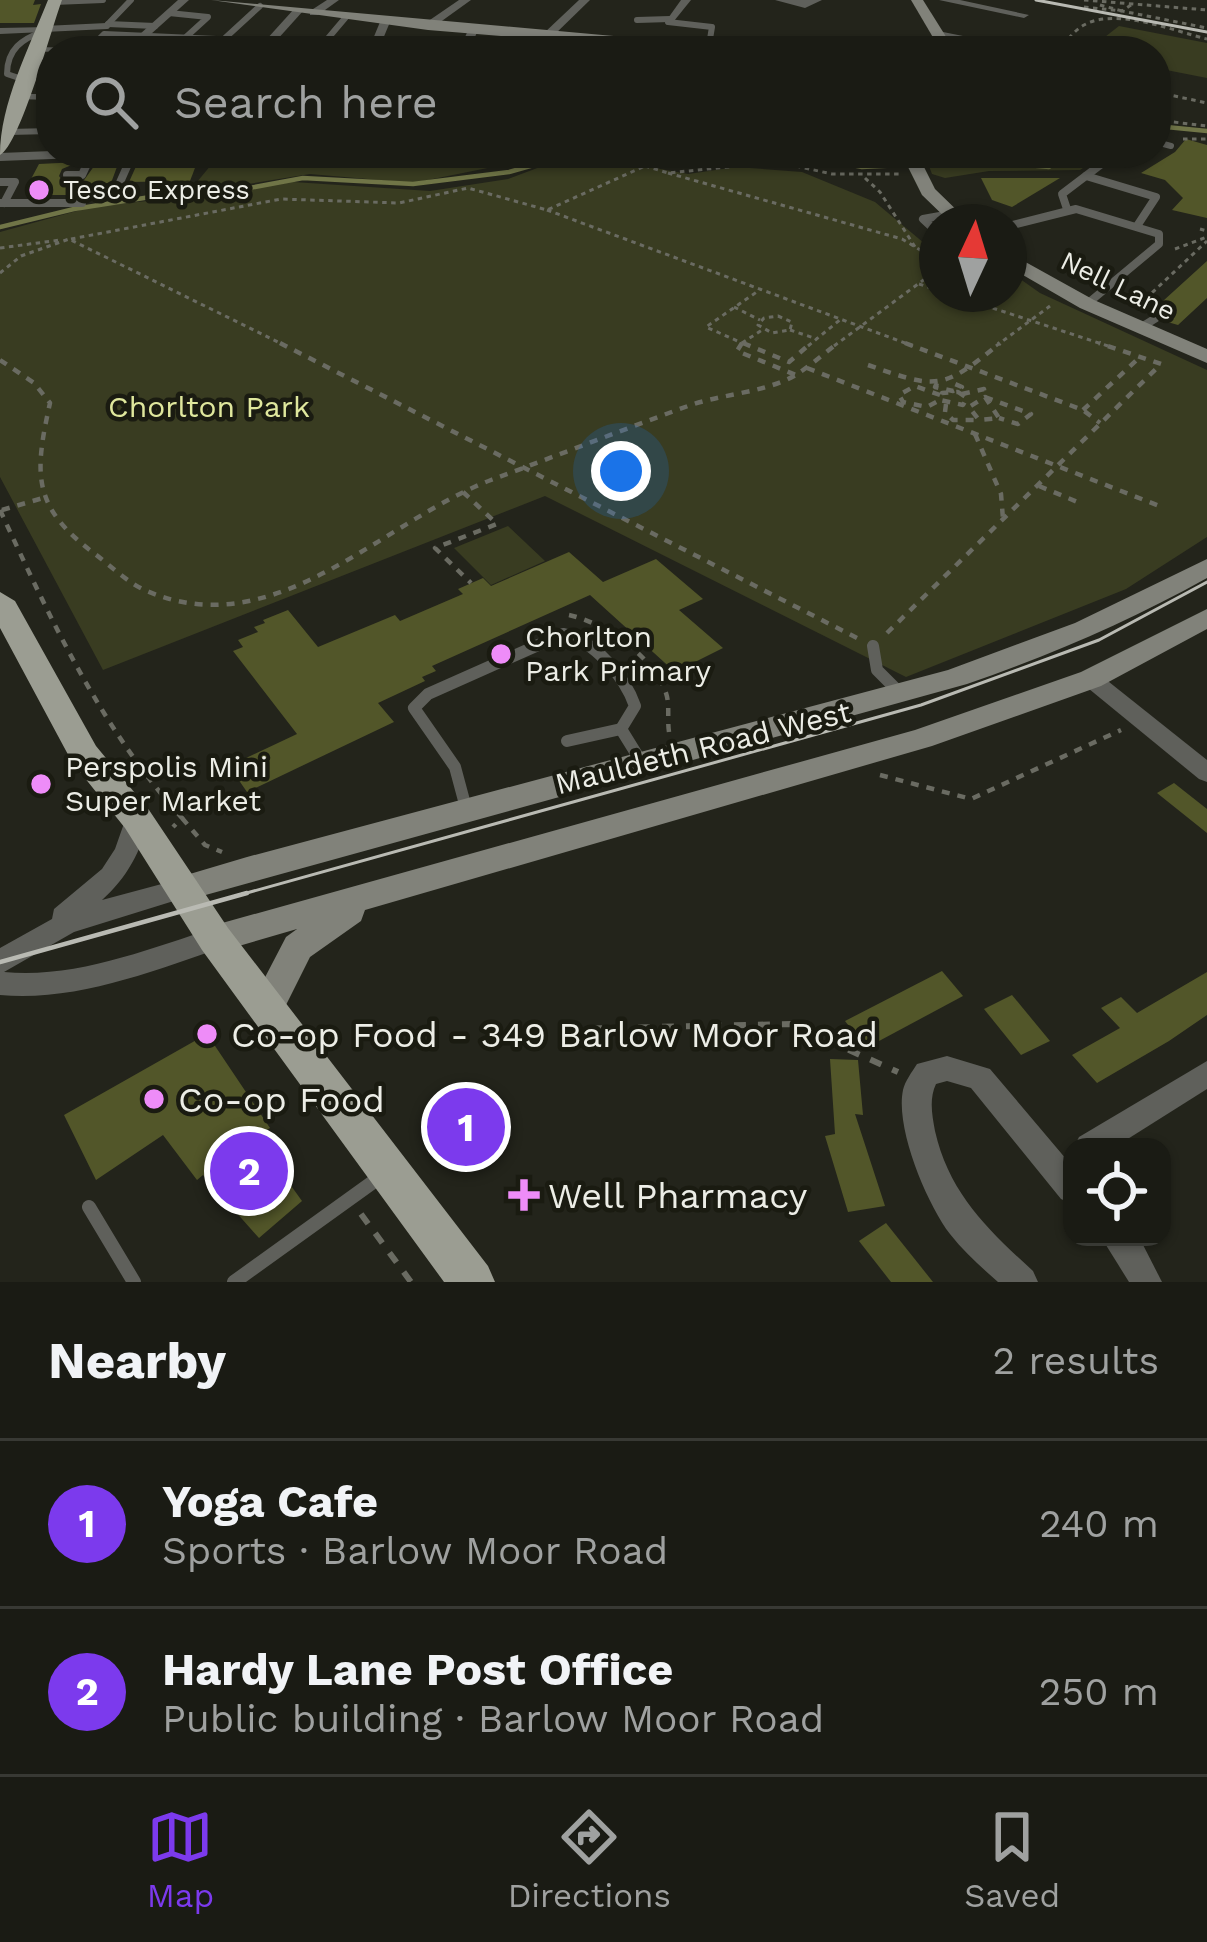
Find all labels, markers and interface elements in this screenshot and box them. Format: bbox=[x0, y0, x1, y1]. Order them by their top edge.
search box bbox=[36, 36, 1171, 168]
icon: search bbox=[78, 69, 144, 135]
text: Search here bbox=[174, 76, 438, 129]
place label: Tesco Express bbox=[63, 174, 250, 206]
marker: Tesco Express bbox=[26, 177, 52, 203]
north arrow bbox=[919, 204, 1027, 312]
street label: Nell Lane bbox=[1055, 245, 1181, 327]
park label: Chorlton Park bbox=[108, 389, 310, 424]
your location bbox=[591, 441, 651, 501]
place label: Chorlton Park Primary bbox=[525, 619, 711, 688]
marker: Chorlton Park Primary bbox=[488, 641, 514, 667]
street label: Mauldeth Road West bbox=[551, 694, 855, 801]
place label: Perspolis Mini Super Market bbox=[65, 749, 268, 818]
marker: Perspolis Mini Super Market bbox=[28, 771, 54, 797]
place label: Co-op Food - 349 Barlow Moor Road bbox=[231, 1014, 878, 1056]
marker: Co-op Food - 349 Barlow Moor Road bbox=[194, 1021, 220, 1047]
place label: Co-op Food bbox=[178, 1079, 385, 1121]
pin: 1 bbox=[427, 1082, 505, 1172]
marker: Co-op Food bbox=[141, 1086, 167, 1112]
pin: 2 bbox=[210, 1126, 288, 1216]
map controls bbox=[1063, 1138, 1171, 1246]
button: locate bbox=[1063, 1138, 1171, 1246]
place label: Well Pharmacy bbox=[548, 1175, 808, 1217]
marker: Well Pharmacy bbox=[511, 1182, 537, 1208]
text: Nearby bbox=[48, 1331, 226, 1390]
text: 2 results bbox=[993, 1338, 1159, 1383]
text: Yoga Cafe bbox=[162, 1475, 378, 1528]
text: 1 bbox=[79, 1501, 95, 1546]
text: 240 m bbox=[1039, 1501, 1159, 1546]
text: Sports · Barlow Moor Road bbox=[162, 1528, 668, 1573]
text: Hardy Lane Post Office bbox=[162, 1643, 673, 1696]
text: 2 bbox=[75, 1669, 99, 1714]
text: 250 m bbox=[1039, 1669, 1159, 1714]
text: Public building · Barlow Moor Road bbox=[162, 1696, 824, 1741]
tab: Map bbox=[147, 1804, 214, 1915]
tab: Directions bbox=[508, 1804, 671, 1915]
tab: Saved bbox=[964, 1804, 1060, 1915]

